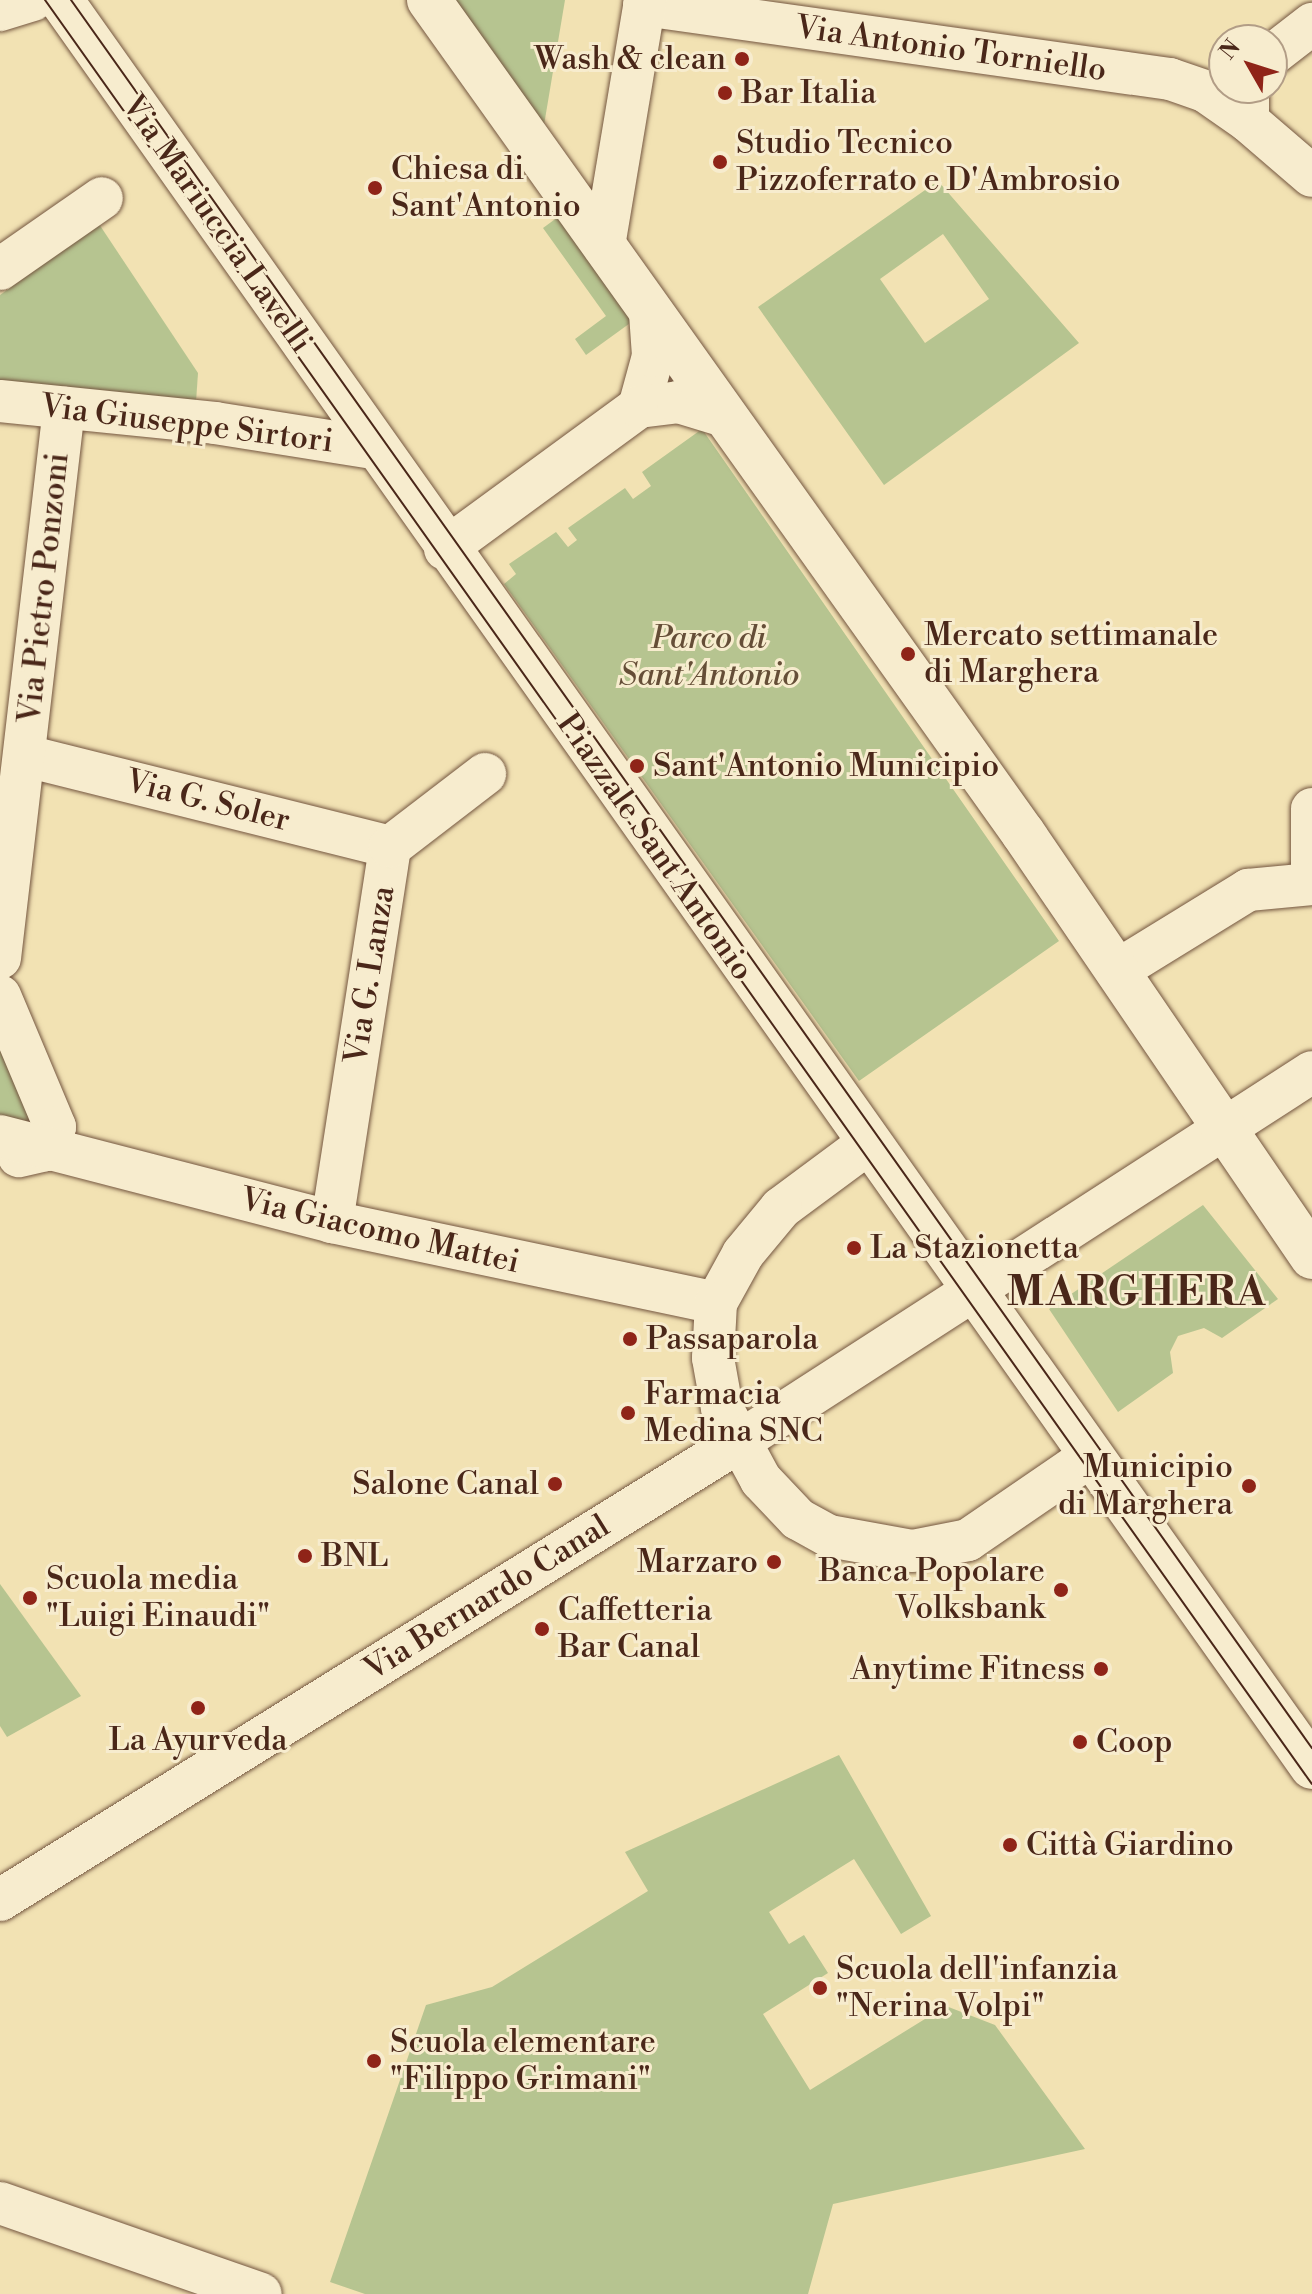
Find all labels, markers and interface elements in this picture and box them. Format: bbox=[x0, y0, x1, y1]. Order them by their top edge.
street label: Via Antonio Torniello bbox=[793, 8, 1109, 90]
north arrow bbox=[1208, 24, 1288, 104]
text: N bbox=[1215, 35, 1246, 65]
place label: Wash & clean bbox=[534, 40, 726, 78]
marker: Wash & clean bbox=[733, 50, 751, 68]
place label: Bar Italia bbox=[741, 74, 876, 112]
marker: Bar Italia bbox=[716, 84, 734, 102]
street label: Via Mariuccia Lavelli bbox=[114, 88, 320, 360]
place label: Studio Tecnico Pizzoferrato e D'Ambrosio bbox=[736, 125, 1121, 200]
place label: Chiesa di Sant'Antonio bbox=[391, 151, 581, 226]
marker: Studio Tecnico Pizzoferrato e D'Ambrosio bbox=[711, 153, 729, 171]
marker: Chiesa di Sant'Antonio bbox=[366, 179, 384, 197]
street label: Via Giuseppe Sirtori bbox=[39, 387, 335, 461]
street label: Via Pietro Ponzoni bbox=[11, 451, 77, 725]
place label: Mercato settimanale di Marghera bbox=[924, 617, 1218, 692]
park label: Parco di Sant'Antonio bbox=[619, 620, 799, 695]
marker: Mercato settimanale di Marghera bbox=[899, 645, 917, 663]
street label: Piazzale Sant'Antonio bbox=[548, 706, 762, 988]
place label: Sant'Antonio Municipio bbox=[653, 747, 999, 785]
marker: Sant'Antonio Municipio bbox=[628, 757, 646, 775]
street label: Via G. Soler bbox=[122, 762, 294, 840]
street label: Via G. Lanza bbox=[337, 883, 403, 1067]
street label: Via Giacomo Mattei bbox=[237, 1180, 523, 1282]
place label: La Stazionetta bbox=[870, 1229, 1079, 1267]
marker: La Stazionetta bbox=[845, 1239, 863, 1257]
district label: MARGHERA bbox=[1007, 1269, 1267, 1317]
place label: Passaparola bbox=[646, 1320, 818, 1358]
marker: Passaparola bbox=[621, 1330, 639, 1348]
place label: Farmacia Medina SNC bbox=[644, 1376, 823, 1451]
marker: Farmacia Medina SNC bbox=[619, 1404, 637, 1422]
place label: Municipio di Marghera bbox=[1058, 1449, 1233, 1524]
place label: Salone Canal bbox=[352, 1465, 539, 1503]
marker: Salone Canal bbox=[546, 1475, 564, 1493]
marker: Municipio di Marghera bbox=[1240, 1477, 1258, 1495]
street label: Via Bernardo Canal bbox=[357, 1507, 617, 1689]
place label: BNL bbox=[321, 1537, 388, 1575]
place label: Marzaro bbox=[637, 1543, 758, 1581]
marker: BNL bbox=[296, 1547, 314, 1565]
marker: Marzaro bbox=[765, 1553, 783, 1571]
place label: Banca Popolare Volksbank bbox=[819, 1553, 1045, 1628]
place label: Scuola media "Luigi Einaudi" bbox=[46, 1561, 270, 1636]
marker: Banca Popolare Volksbank bbox=[1052, 1581, 1070, 1599]
marker: Scuola media "Luigi Einaudi" bbox=[21, 1589, 39, 1607]
place label: Caffetteria Bar Canal bbox=[558, 1592, 712, 1667]
marker: Caffetteria Bar Canal bbox=[533, 1620, 551, 1638]
place label: Anytime Fitness bbox=[851, 1650, 1085, 1688]
marker: Anytime Fitness bbox=[1092, 1660, 1110, 1678]
marker: La Ayurveda bbox=[189, 1699, 207, 1717]
place label: La Ayurveda bbox=[109, 1721, 287, 1759]
place label: Coop bbox=[1096, 1723, 1172, 1761]
marker: Coop bbox=[1071, 1733, 1089, 1751]
place label: Città Giardino bbox=[1026, 1826, 1234, 1864]
marker: Città Giardino bbox=[1001, 1836, 1019, 1854]
place label: Scuola dell'infanzia "Nerina Volpi" bbox=[836, 1951, 1118, 2026]
marker: Scuola dell'infanzia "Nerina Volpi" bbox=[811, 1979, 829, 1997]
place label: Scuola elementare "Filippo Grimani" bbox=[390, 2024, 656, 2099]
marker: Scuola elementare "Filippo Grimani" bbox=[365, 2052, 383, 2070]

